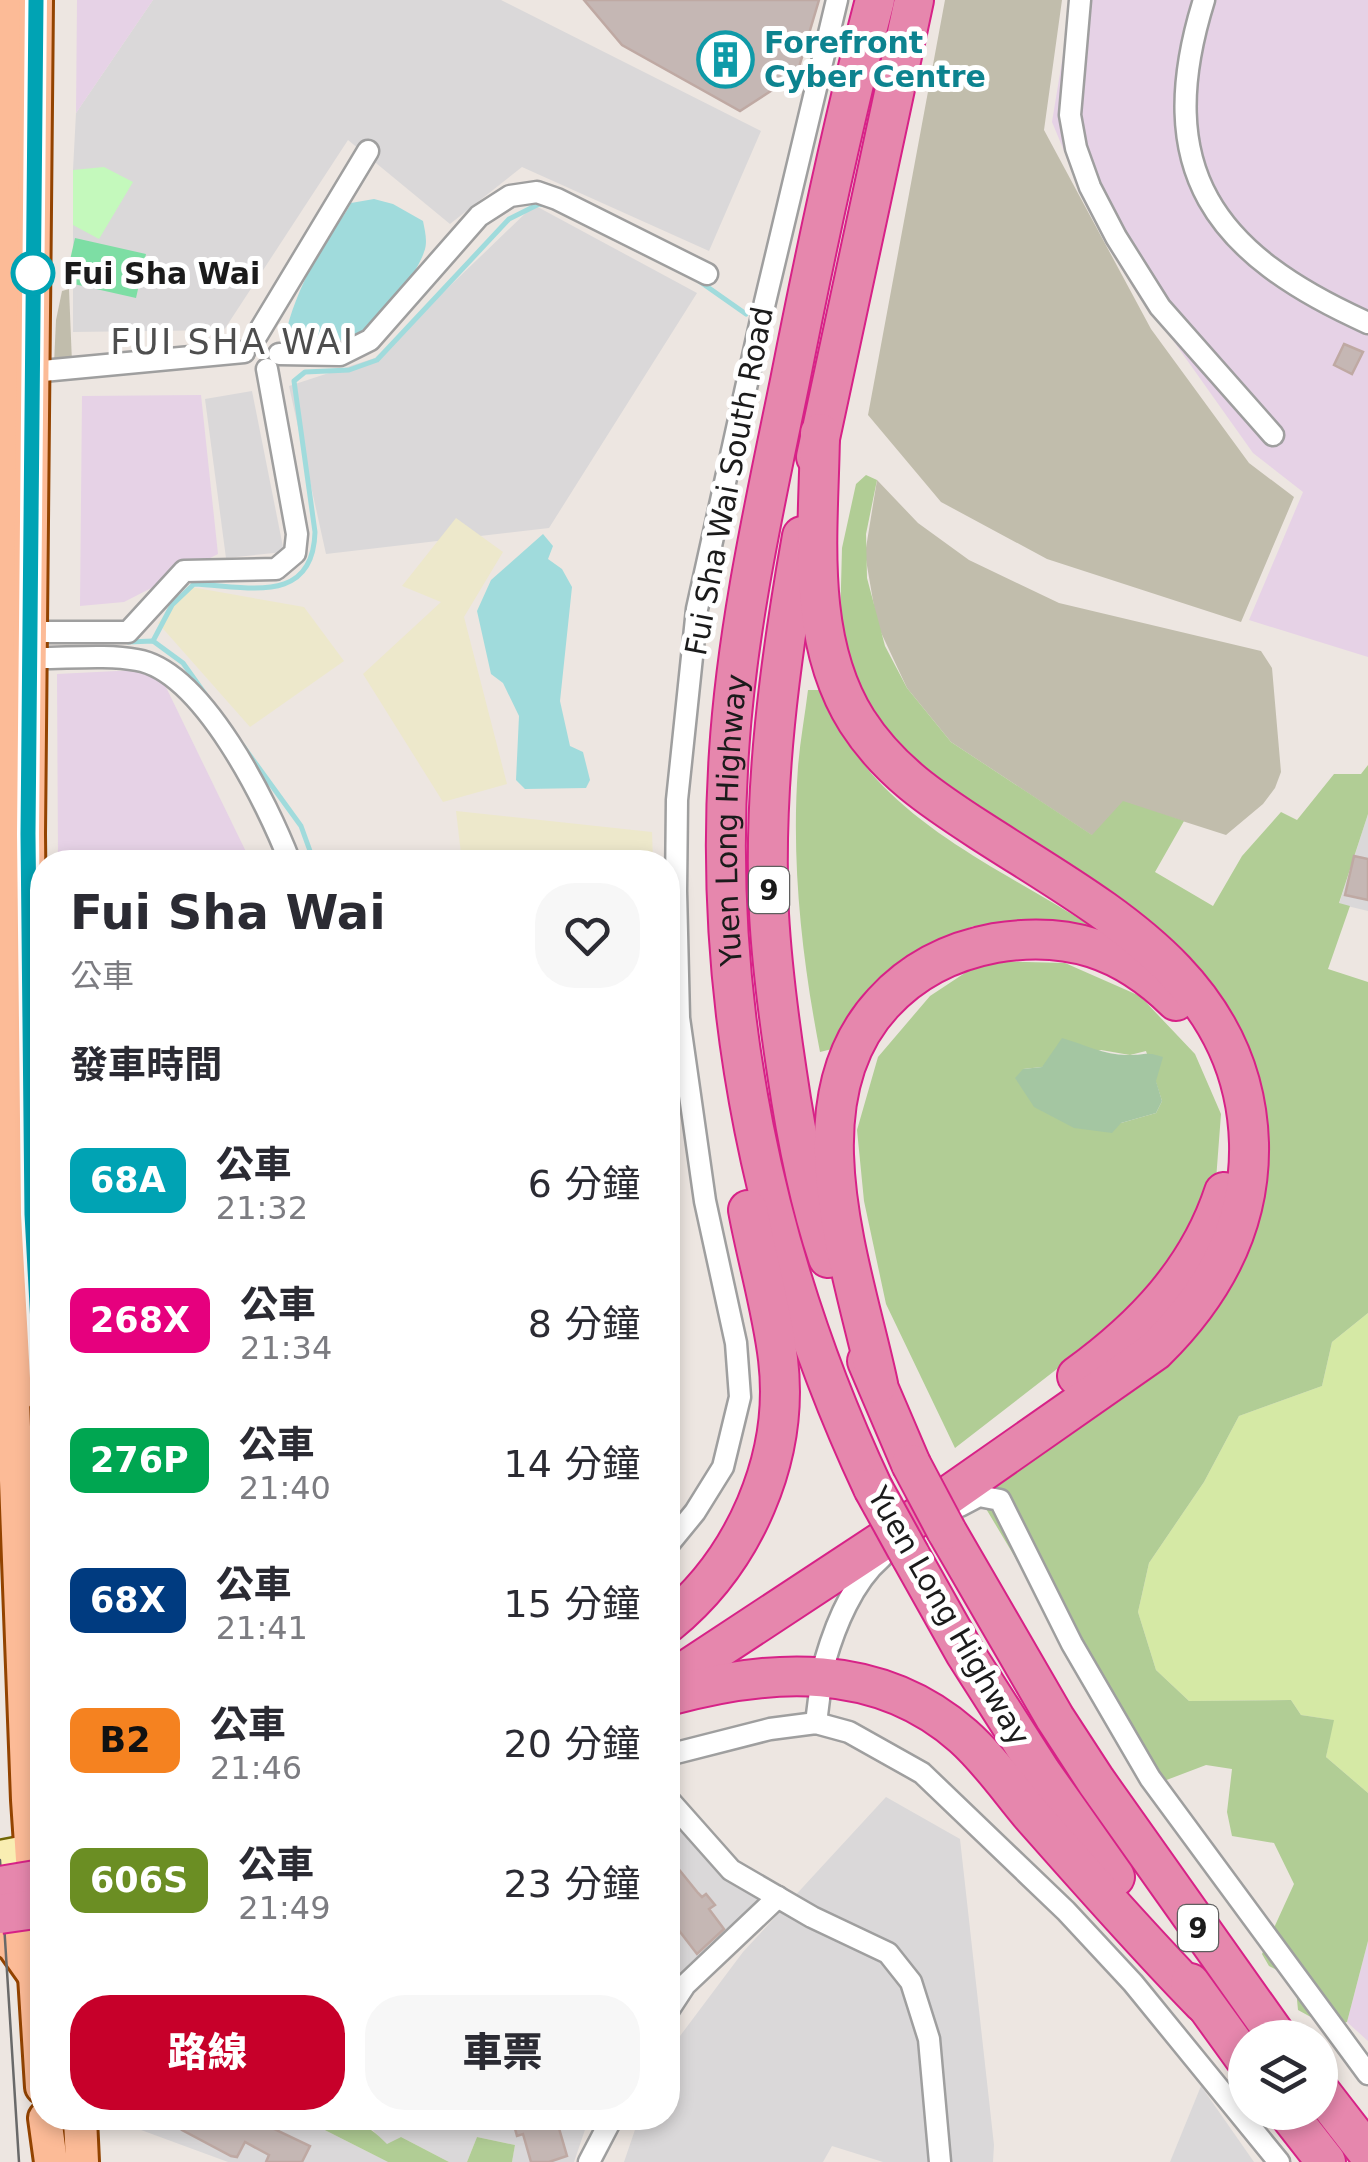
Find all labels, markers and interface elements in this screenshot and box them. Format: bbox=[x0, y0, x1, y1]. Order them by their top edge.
place label: Forefront Cyber Centre bbox=[764, 25, 986, 94]
building icon: Forefront Cyber Centre bbox=[695, 29, 755, 89]
marker: Fui Sha Wai bbox=[12, 252, 54, 294]
place label: Fui Sha Wai bbox=[63, 256, 260, 291]
street label: Fui Sha Wai South Road bbox=[678, 304, 780, 658]
district label: FUI SHA WAI bbox=[110, 322, 356, 362]
street label: Yuen Long Highway bbox=[708, 672, 754, 969]
road number: 9 bbox=[749, 867, 789, 913]
button: heart bbox=[535, 883, 640, 988]
text: Fui Sha Wai bbox=[70, 884, 386, 940]
text: 公車 bbox=[70, 957, 134, 995]
text: 發車時間 bbox=[70, 1043, 222, 1087]
text: 公車 bbox=[216, 1143, 292, 1187]
text: 68A bbox=[90, 1160, 166, 1200]
text: 6 分鐘 bbox=[528, 1162, 640, 1206]
text: 21:32 bbox=[216, 1189, 308, 1227]
text: 公車 bbox=[240, 1283, 316, 1327]
text: 268X bbox=[90, 1300, 190, 1340]
text: 8 分鐘 bbox=[528, 1302, 640, 1346]
text: 21:34 bbox=[240, 1329, 332, 1367]
text: 公車 bbox=[239, 1423, 315, 1467]
text: 276P bbox=[90, 1440, 189, 1480]
text: 14 分鐘 bbox=[504, 1442, 640, 1486]
text: 21:40 bbox=[239, 1469, 331, 1507]
street label: Yuen Long Highway bbox=[860, 1480, 1037, 1751]
text: 公車 bbox=[216, 1563, 292, 1607]
text: 68X bbox=[90, 1580, 166, 1620]
text: 15 分鐘 bbox=[504, 1582, 640, 1626]
text: 21:41 bbox=[216, 1609, 308, 1647]
text: 公車 bbox=[210, 1703, 286, 1747]
text: B2 bbox=[99, 1720, 151, 1760]
text: 20 分鐘 bbox=[504, 1722, 640, 1766]
text: 21:46 bbox=[210, 1749, 302, 1787]
text: 公車 bbox=[238, 1843, 314, 1887]
text: 606S bbox=[90, 1860, 188, 1900]
text: 23 分鐘 bbox=[504, 1862, 640, 1906]
text: 21:49 bbox=[238, 1889, 331, 1927]
road number: 9 bbox=[1178, 1905, 1218, 1951]
button: 路線 bbox=[70, 1995, 345, 2110]
button: 車票 bbox=[365, 1995, 640, 2110]
map controls bbox=[1228, 2020, 1338, 2130]
button: layers bbox=[1228, 2020, 1338, 2130]

